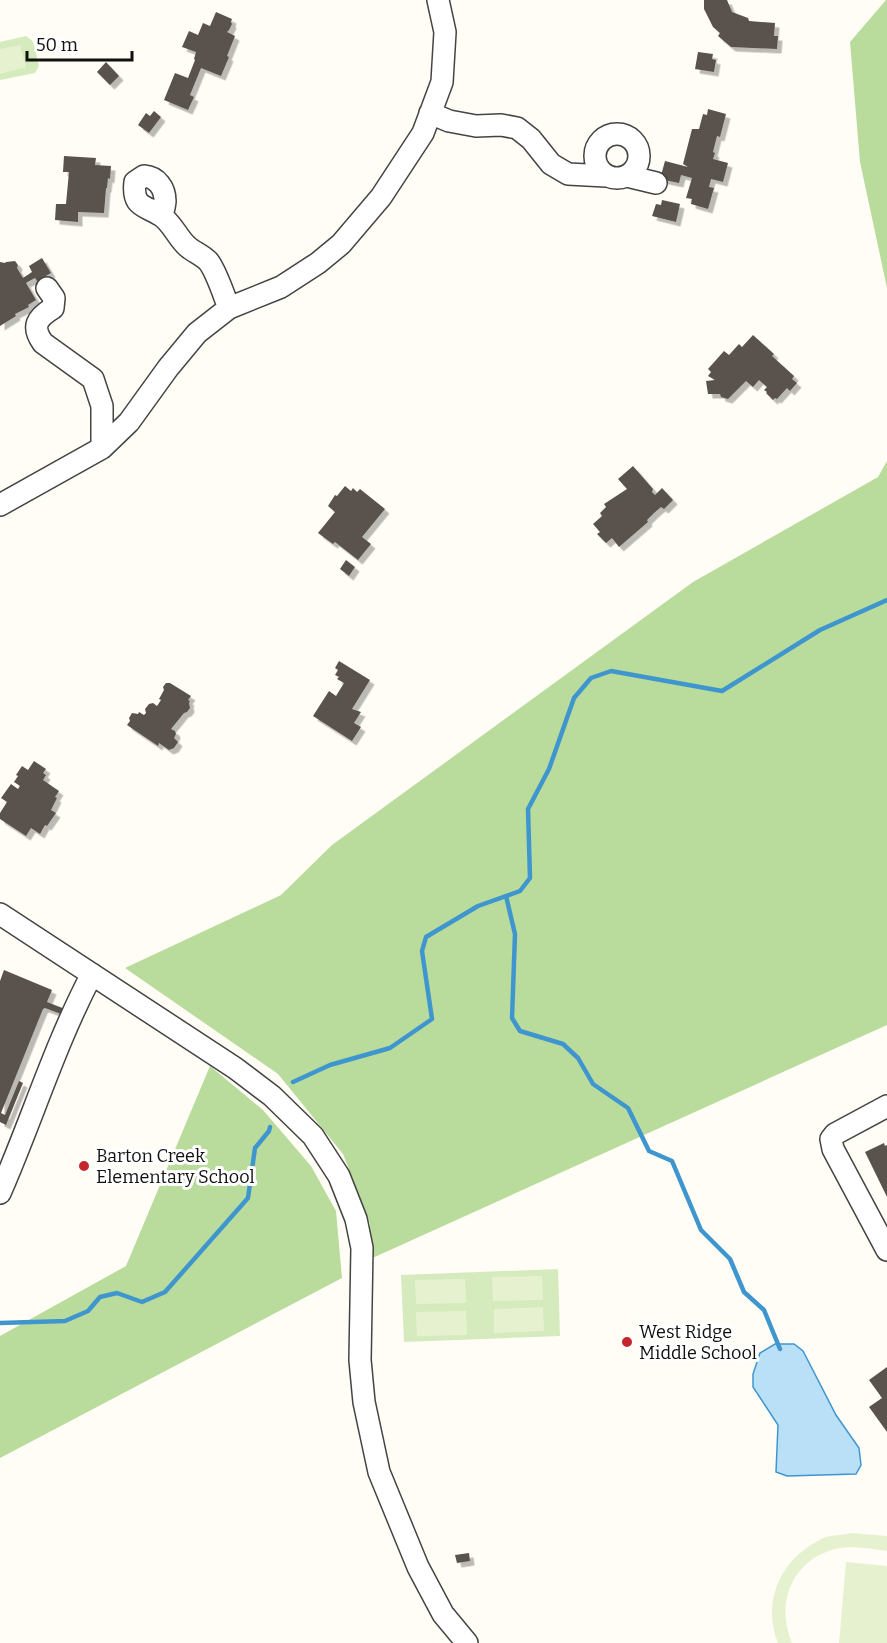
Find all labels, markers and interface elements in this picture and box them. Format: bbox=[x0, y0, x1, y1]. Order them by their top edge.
scale bar bbox=[27, 24, 132, 62]
text: 50 m bbox=[36, 34, 78, 56]
place label: Barton Creek Elementary School bbox=[96, 1145, 255, 1188]
marker: Barton Creek Elementary School bbox=[77, 1159, 91, 1173]
place label: West Ridge Middle School bbox=[639, 1321, 757, 1364]
marker: West Ridge Middle School bbox=[620, 1335, 634, 1349]

